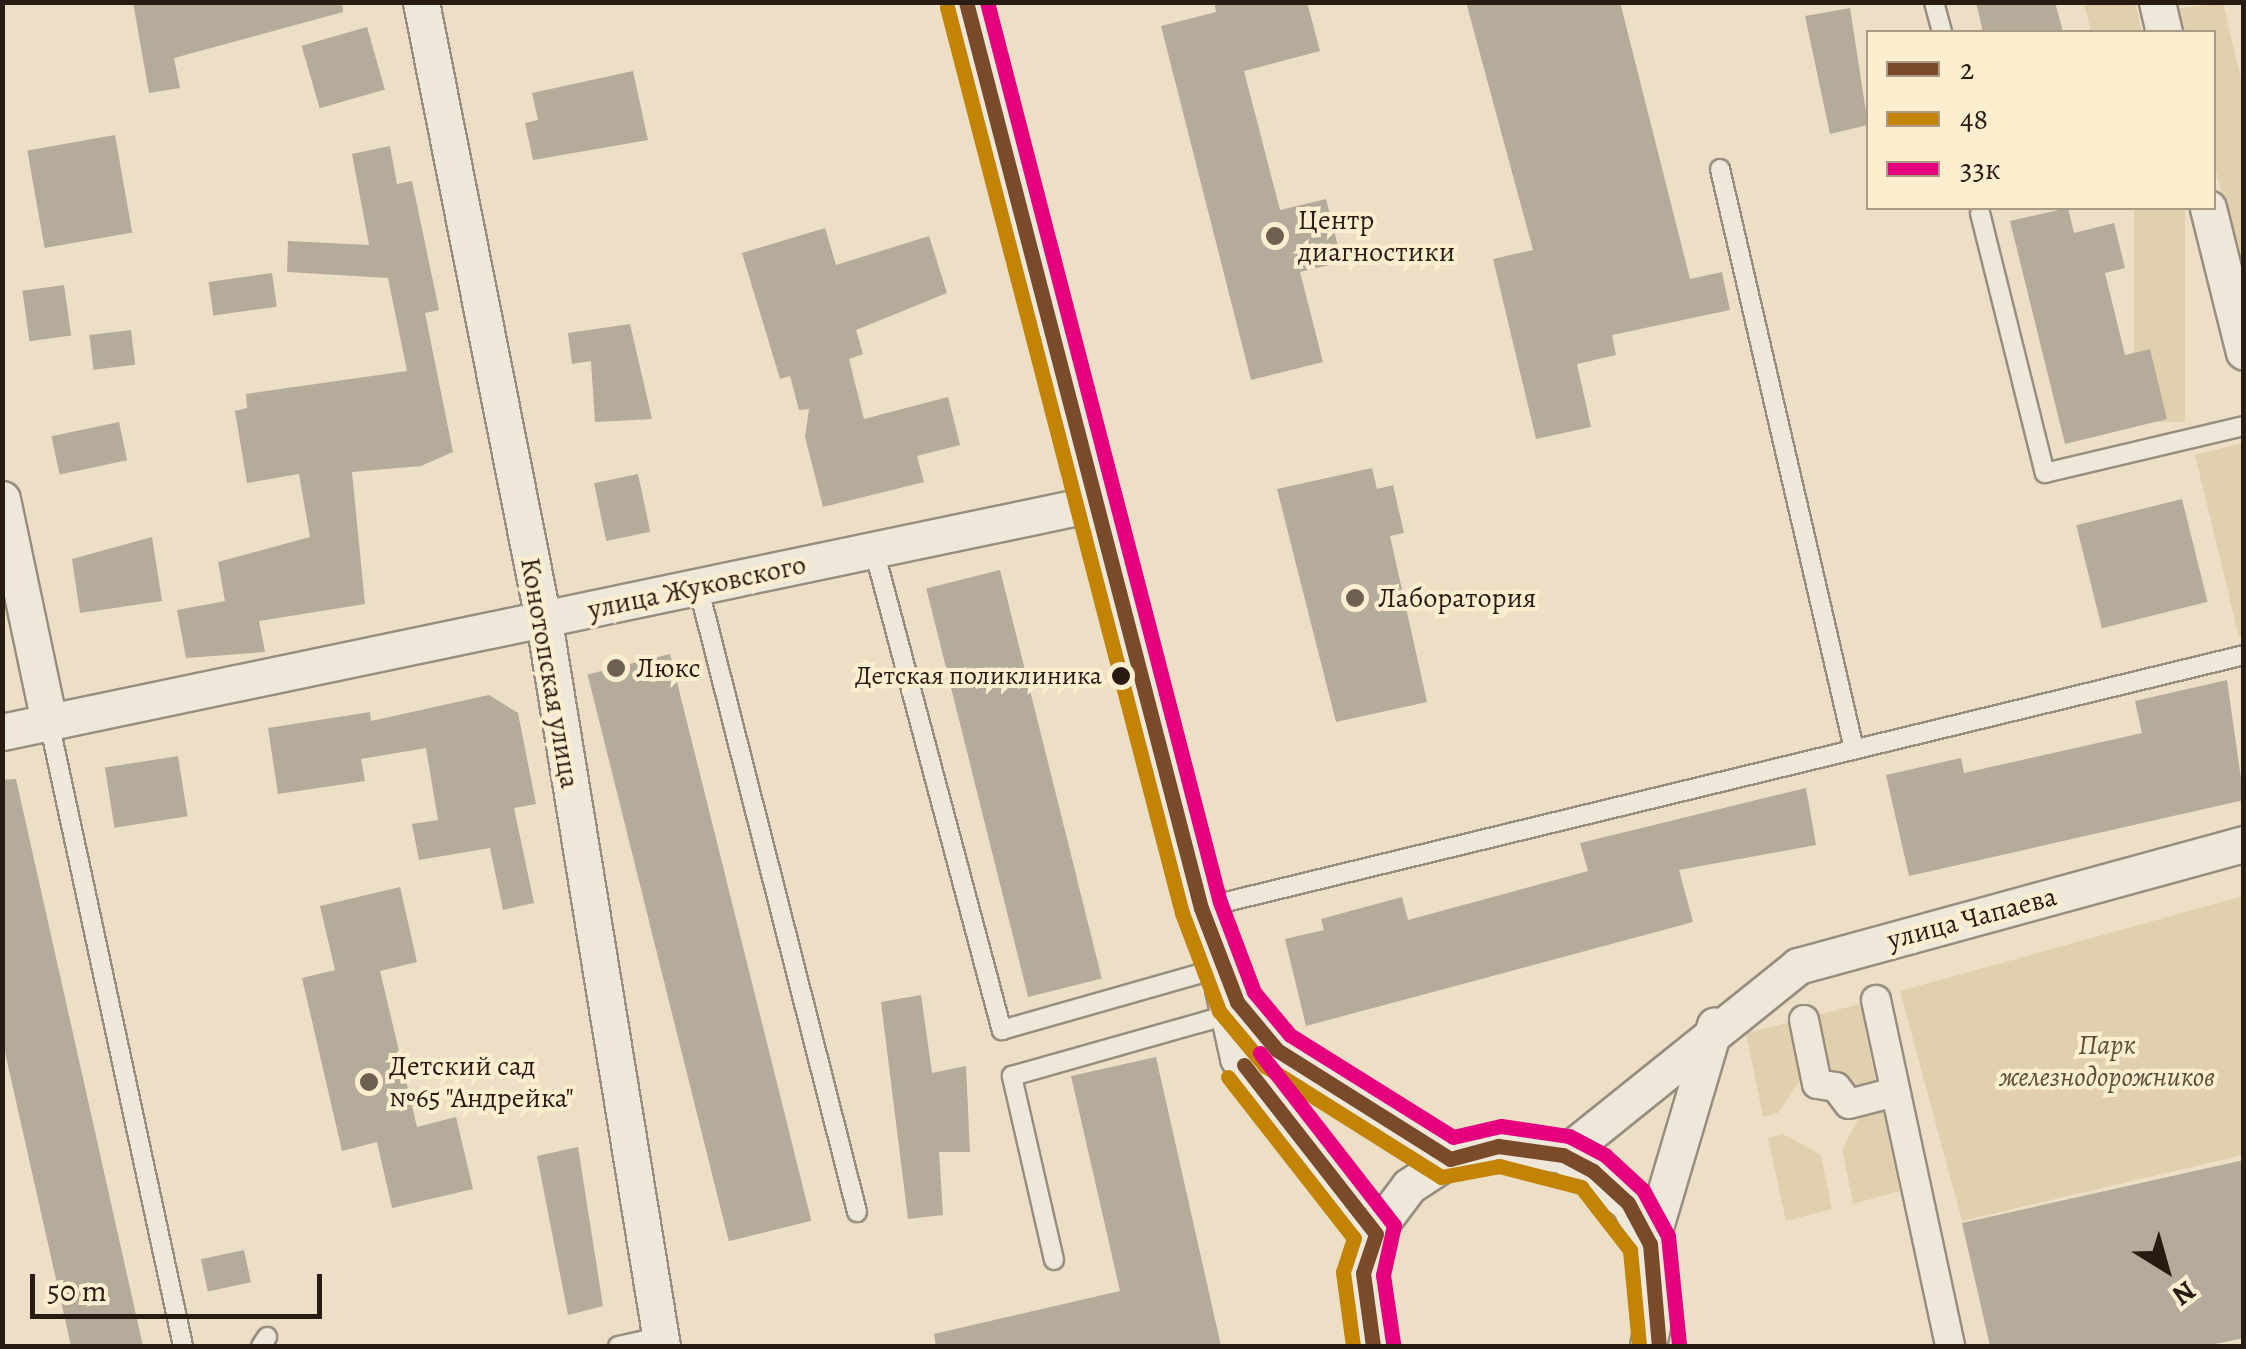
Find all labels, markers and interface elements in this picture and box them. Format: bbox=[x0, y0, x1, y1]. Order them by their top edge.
legend bbox=[1866, 30, 2216, 210]
text: 2 bbox=[1960, 49, 1974, 89]
text: 48 bbox=[1960, 99, 1988, 139]
text: 33к bbox=[1960, 149, 2001, 189]
place label: Центр диагностики bbox=[1298, 203, 1455, 269]
marker: Центр диагностики bbox=[1262, 223, 1288, 249]
street label: улица Жуковского bbox=[585, 547, 809, 627]
street label: Конотопская улица bbox=[513, 555, 587, 791]
place label: Лаборатория bbox=[1378, 581, 1536, 615]
marker: Лаборатория bbox=[1342, 585, 1368, 611]
place label: Люкс bbox=[636, 651, 701, 685]
marker: Люкс bbox=[605, 657, 627, 679]
place label: Детская поликлиника bbox=[855, 660, 1102, 692]
marker: Детская поликлиника bbox=[1111, 666, 1131, 686]
street label: улица Чапаева bbox=[1884, 879, 2060, 957]
park label: Парк железнодорожников bbox=[1999, 1028, 2215, 1094]
place label: Детский сад №65 "Андрейка" bbox=[389, 1049, 574, 1115]
marker: Детский сад №65 "Андрейка" bbox=[358, 1071, 380, 1093]
north arrow bbox=[2116, 1219, 2216, 1319]
scale bar bbox=[35, 1254, 328, 1316]
text: 50 m bbox=[47, 1271, 107, 1311]
text: N bbox=[2164, 1272, 2204, 1314]

